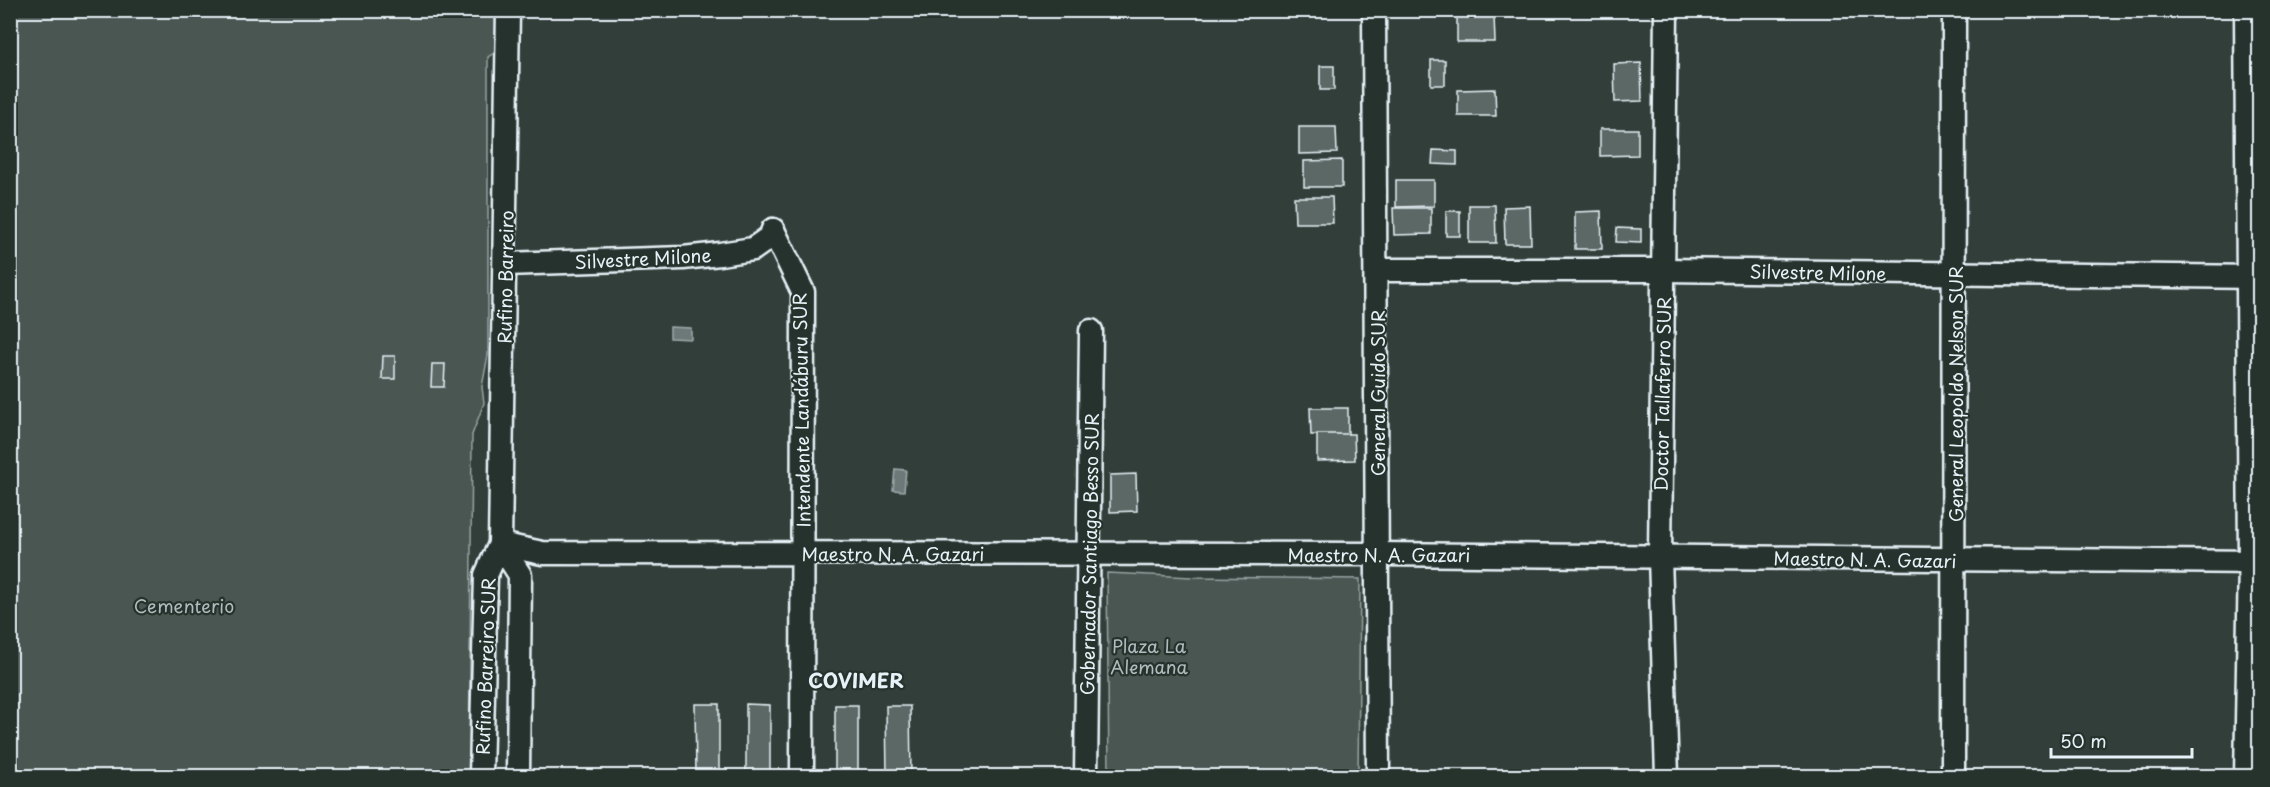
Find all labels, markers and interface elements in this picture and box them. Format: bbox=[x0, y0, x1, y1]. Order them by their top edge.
street label: Rufino Barreiro bbox=[490, 210, 520, 344]
street label: Silvestre Milone bbox=[574, 241, 712, 275]
street label: Silvestre Milone bbox=[1749, 257, 1887, 287]
street label: General Leopoldo Nelson SUR bbox=[1942, 266, 1969, 522]
street label: Intendente Landáburu SUR bbox=[785, 292, 817, 528]
street label: Doctor Tallaferro SUR bbox=[1647, 296, 1677, 492]
street label: General Guido SUR bbox=[1364, 310, 1391, 476]
street label: Gobernador Santiago Besso SUR bbox=[1073, 413, 1105, 695]
street label: Maestro N. A. Gazari bbox=[801, 540, 985, 567]
street label: Maestro N. A. Gazari bbox=[1287, 541, 1471, 568]
street label: Maestro N. A. Gazari bbox=[1773, 544, 1957, 574]
street label: Rufino Barreiro SUR bbox=[468, 577, 502, 755]
park label: Cementerio bbox=[134, 592, 234, 619]
park label: Plaza La Alemana bbox=[1110, 632, 1189, 680]
district label: COVIMER bbox=[808, 665, 904, 695]
scale bar bbox=[2051, 721, 2192, 759]
text: 50 m bbox=[2060, 727, 2107, 754]

